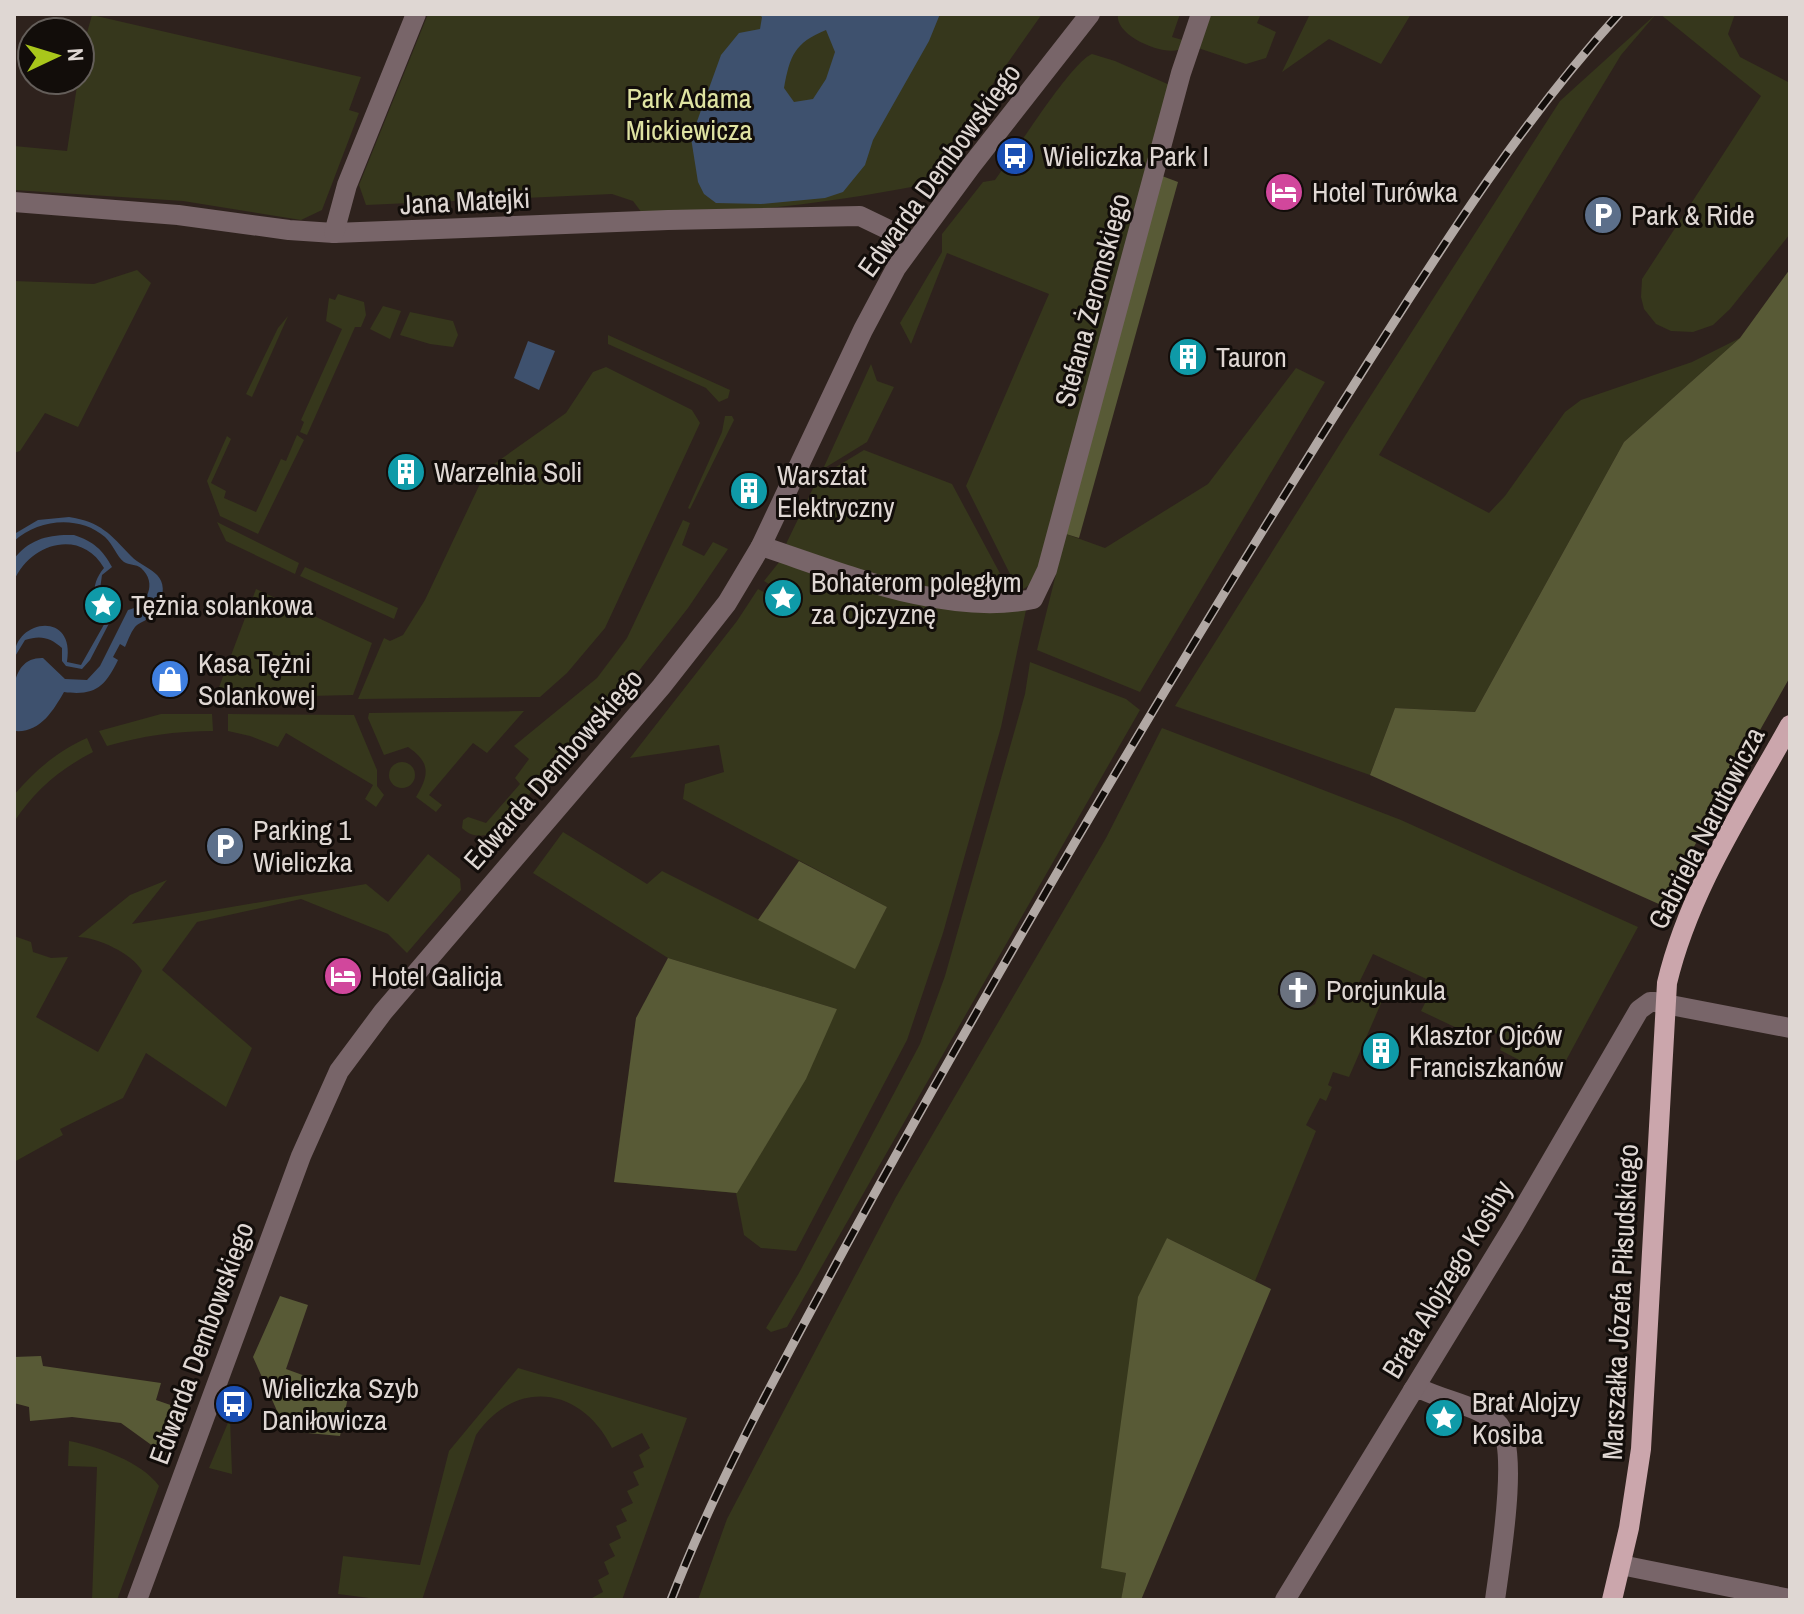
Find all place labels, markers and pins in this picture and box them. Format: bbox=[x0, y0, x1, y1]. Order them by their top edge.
bus stop icon: Wieliczka Park I bbox=[994, 135, 1036, 177]
place label: Wieliczka Park I bbox=[1043, 137, 1209, 175]
hotel icon: Hotel Turówka bbox=[1263, 171, 1305, 213]
place label: Hotel Turówka bbox=[1312, 173, 1458, 211]
parking icon: Park & Ride bbox=[1582, 194, 1624, 236]
place label: Park & Ride bbox=[1631, 196, 1755, 234]
building icon: Tauron bbox=[1167, 336, 1209, 378]
place label: Tauron bbox=[1216, 338, 1287, 376]
building icon: Warzelnia Soli bbox=[385, 451, 427, 493]
place label: Warzelnia Soli bbox=[434, 453, 582, 491]
place label: Warsztat Elektryczny bbox=[777, 456, 895, 526]
building icon: Warsztat Elektryczny bbox=[728, 470, 770, 512]
place label: Bohaterom poległym za Ojczyznę bbox=[811, 563, 1022, 633]
place icon: Bohaterom poległym za Ojczyznę bbox=[762, 577, 804, 619]
place icon: Tężnia solankowa bbox=[82, 584, 124, 626]
place label: Tężnia solankowa bbox=[131, 586, 314, 624]
place label: Kasa Tężni Solankowej bbox=[198, 644, 315, 714]
shop icon: Kasa Tężni Solankowej bbox=[149, 658, 191, 700]
place label: Parking 1 Wieliczka bbox=[253, 811, 353, 881]
parking icon: Parking 1 Wieliczka bbox=[204, 825, 246, 867]
hotel icon: Hotel Galicja bbox=[322, 955, 364, 997]
place label: Hotel Galicja bbox=[371, 957, 503, 995]
church icon: Porcjunkula bbox=[1277, 969, 1319, 1011]
place label: Porcjunkula bbox=[1326, 971, 1446, 1009]
place label: Klasztor Ojców Franciszkanów bbox=[1409, 1016, 1564, 1086]
building icon: Klasztor Ojców Franciszkanów bbox=[1360, 1030, 1402, 1072]
place label: Wieliczka Szyb Daniłowicza bbox=[262, 1369, 419, 1439]
bus stop icon: Wieliczka Szyb Daniłowicza bbox=[213, 1383, 255, 1425]
place label: Brat Alojzy Kosiba bbox=[1472, 1383, 1581, 1453]
place icon: Brat Alojzy Kosiba bbox=[1423, 1397, 1465, 1439]

